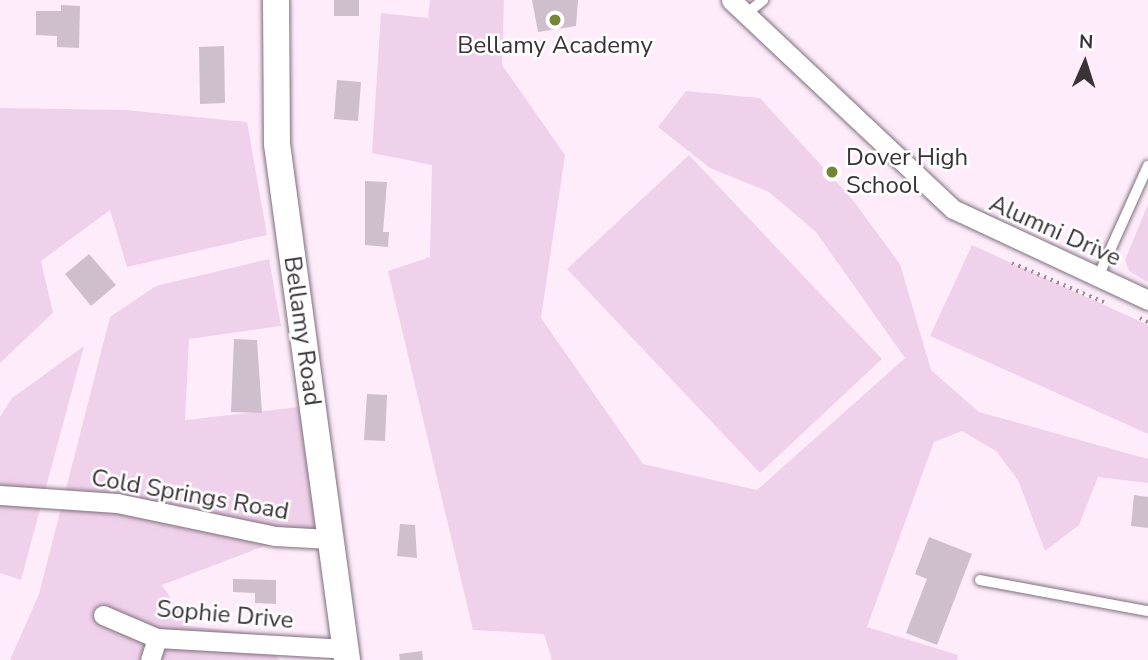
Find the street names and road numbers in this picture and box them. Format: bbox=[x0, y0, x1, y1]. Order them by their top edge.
street label: Alumni Drive bbox=[985, 189, 1125, 273]
street label: Bellamy Road bbox=[277, 254, 327, 408]
street label: Cold Springs Road bbox=[89, 463, 291, 527]
street label: Sophie Drive bbox=[155, 595, 295, 635]

